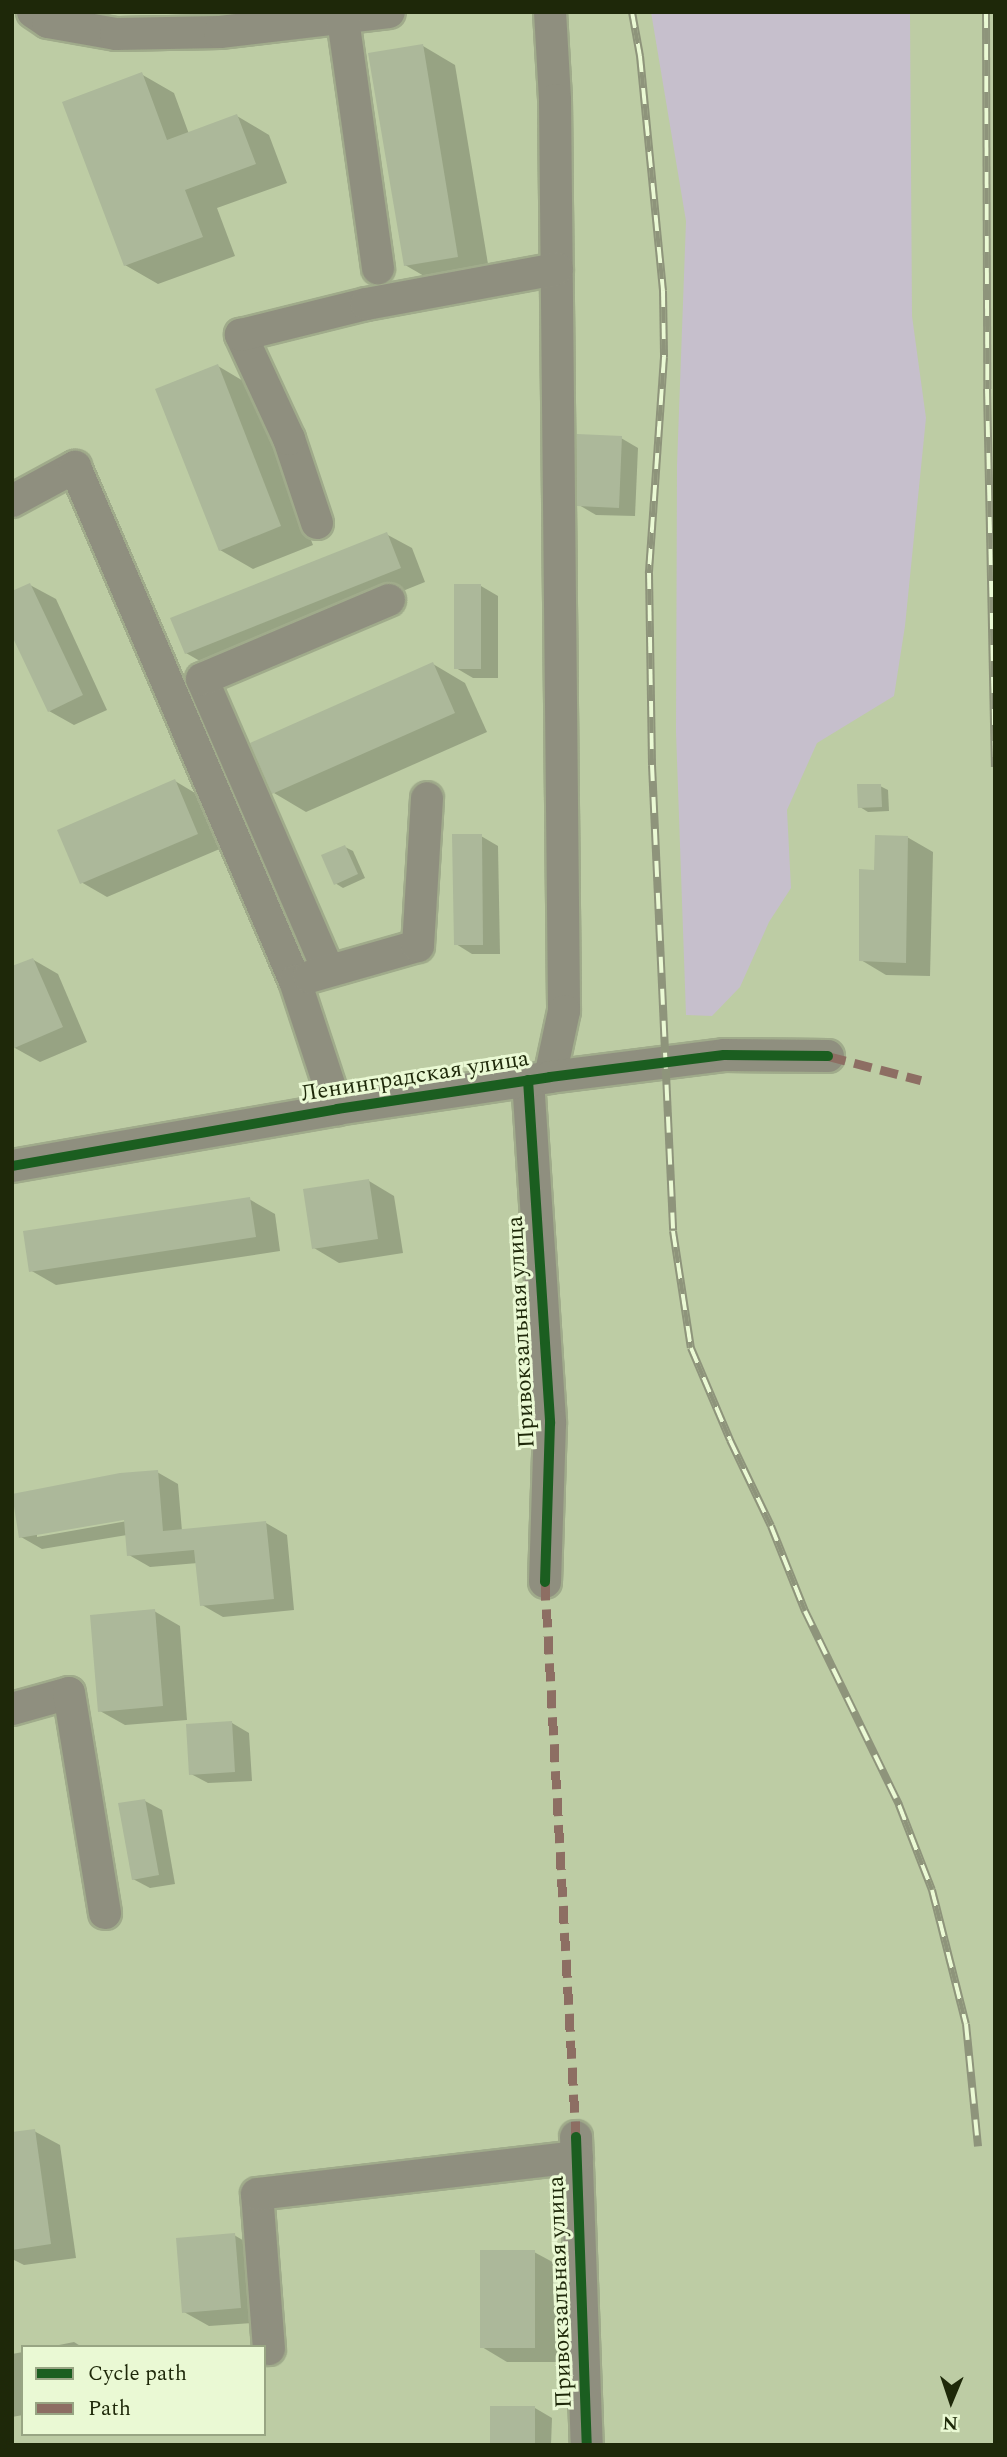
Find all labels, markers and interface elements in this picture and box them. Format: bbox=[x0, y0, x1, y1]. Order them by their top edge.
street label: Ленинградская улица bbox=[299, 1045, 531, 1109]
street label: Привокзальная улица bbox=[502, 1215, 542, 1449]
street label: Привокзальная улица bbox=[543, 2175, 579, 2409]
legend bbox=[21, 2345, 266, 2436]
text: Cycle path bbox=[88, 2358, 187, 2390]
north arrow bbox=[916, 2366, 986, 2436]
text: Path bbox=[88, 2393, 131, 2425]
text: N bbox=[942, 2408, 959, 2437]

